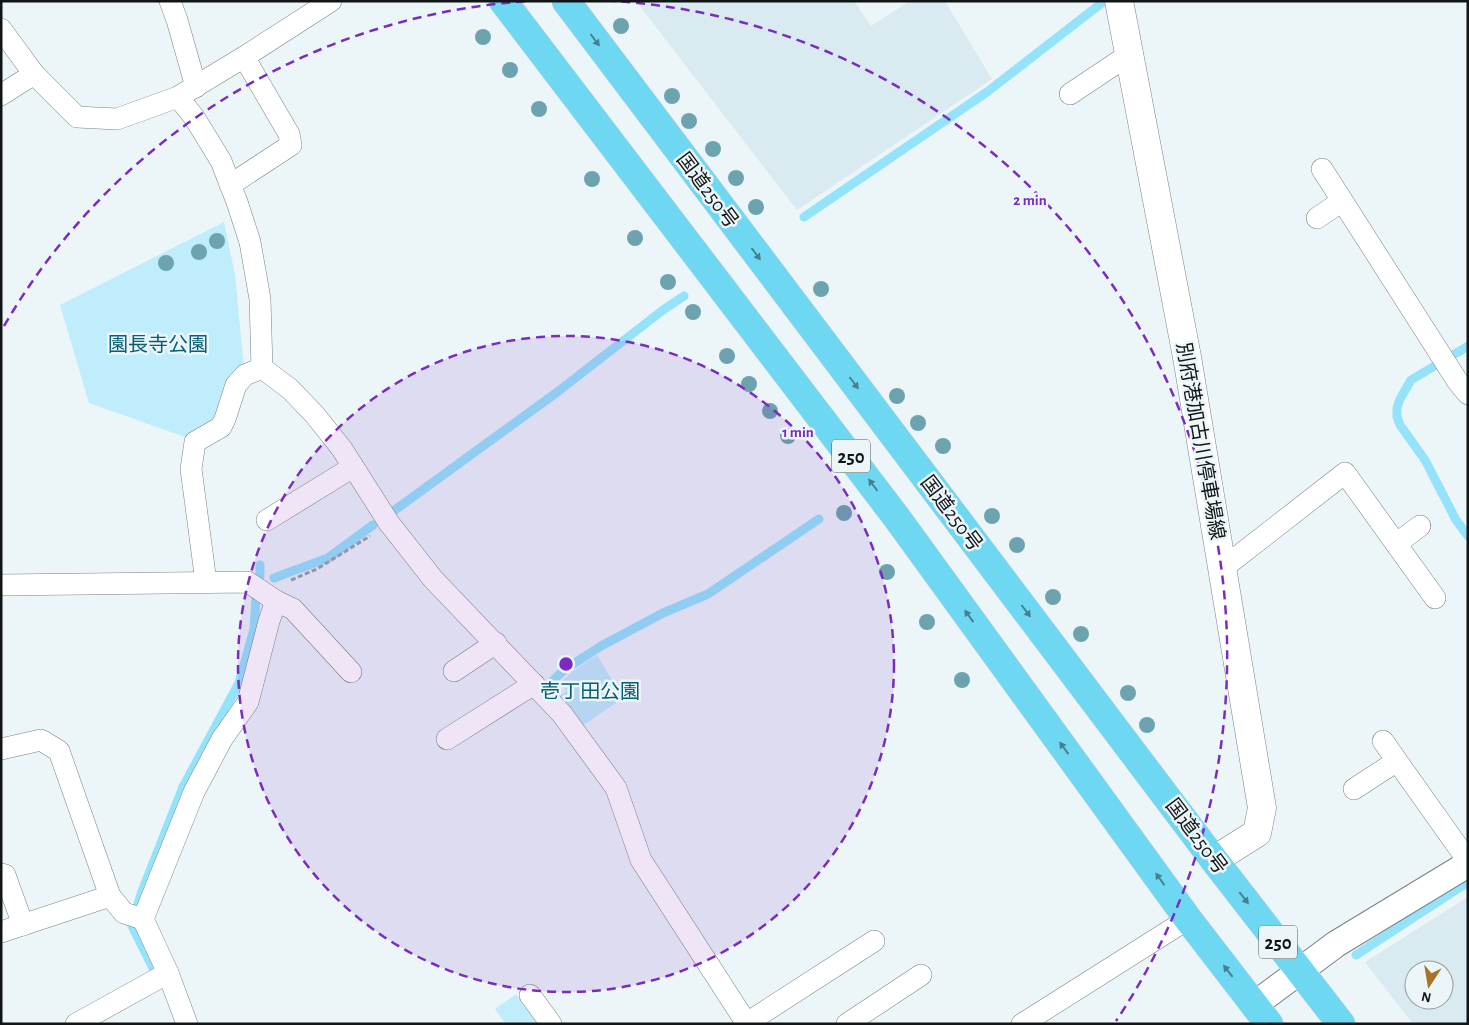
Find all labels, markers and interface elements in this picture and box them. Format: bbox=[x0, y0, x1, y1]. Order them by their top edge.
one-way arrow bbox=[590, 33, 600, 47]
street label: 国道250号 bbox=[673, 149, 742, 232]
text: 2 min bbox=[1013, 193, 1047, 208]
one-way arrow bbox=[751, 247, 762, 260]
park label: 園長寺公園 bbox=[108, 334, 208, 355]
street label: 別府港加古川停車場線 bbox=[1173, 341, 1229, 541]
one-way arrow bbox=[849, 376, 859, 390]
text: 1 min bbox=[782, 425, 814, 440]
road number: 250 bbox=[832, 440, 870, 472]
street label: 国道250号 bbox=[917, 472, 986, 555]
one-way arrow bbox=[867, 479, 878, 492]
one-way arrow bbox=[1021, 604, 1031, 618]
one-way arrow bbox=[964, 609, 974, 623]
centre of rings bbox=[557, 655, 575, 673]
park label: 壱丁田公園 bbox=[540, 681, 640, 702]
one-way arrow bbox=[1059, 741, 1069, 755]
street label: 国道250号 bbox=[1162, 795, 1231, 878]
one-way arrow bbox=[1155, 873, 1165, 886]
one-way arrow bbox=[1239, 891, 1250, 904]
road number: 250 bbox=[1259, 926, 1297, 959]
north arrow bbox=[1404, 960, 1454, 1010]
one-way arrow bbox=[1223, 965, 1234, 978]
text: N bbox=[1420, 989, 1433, 1005]

